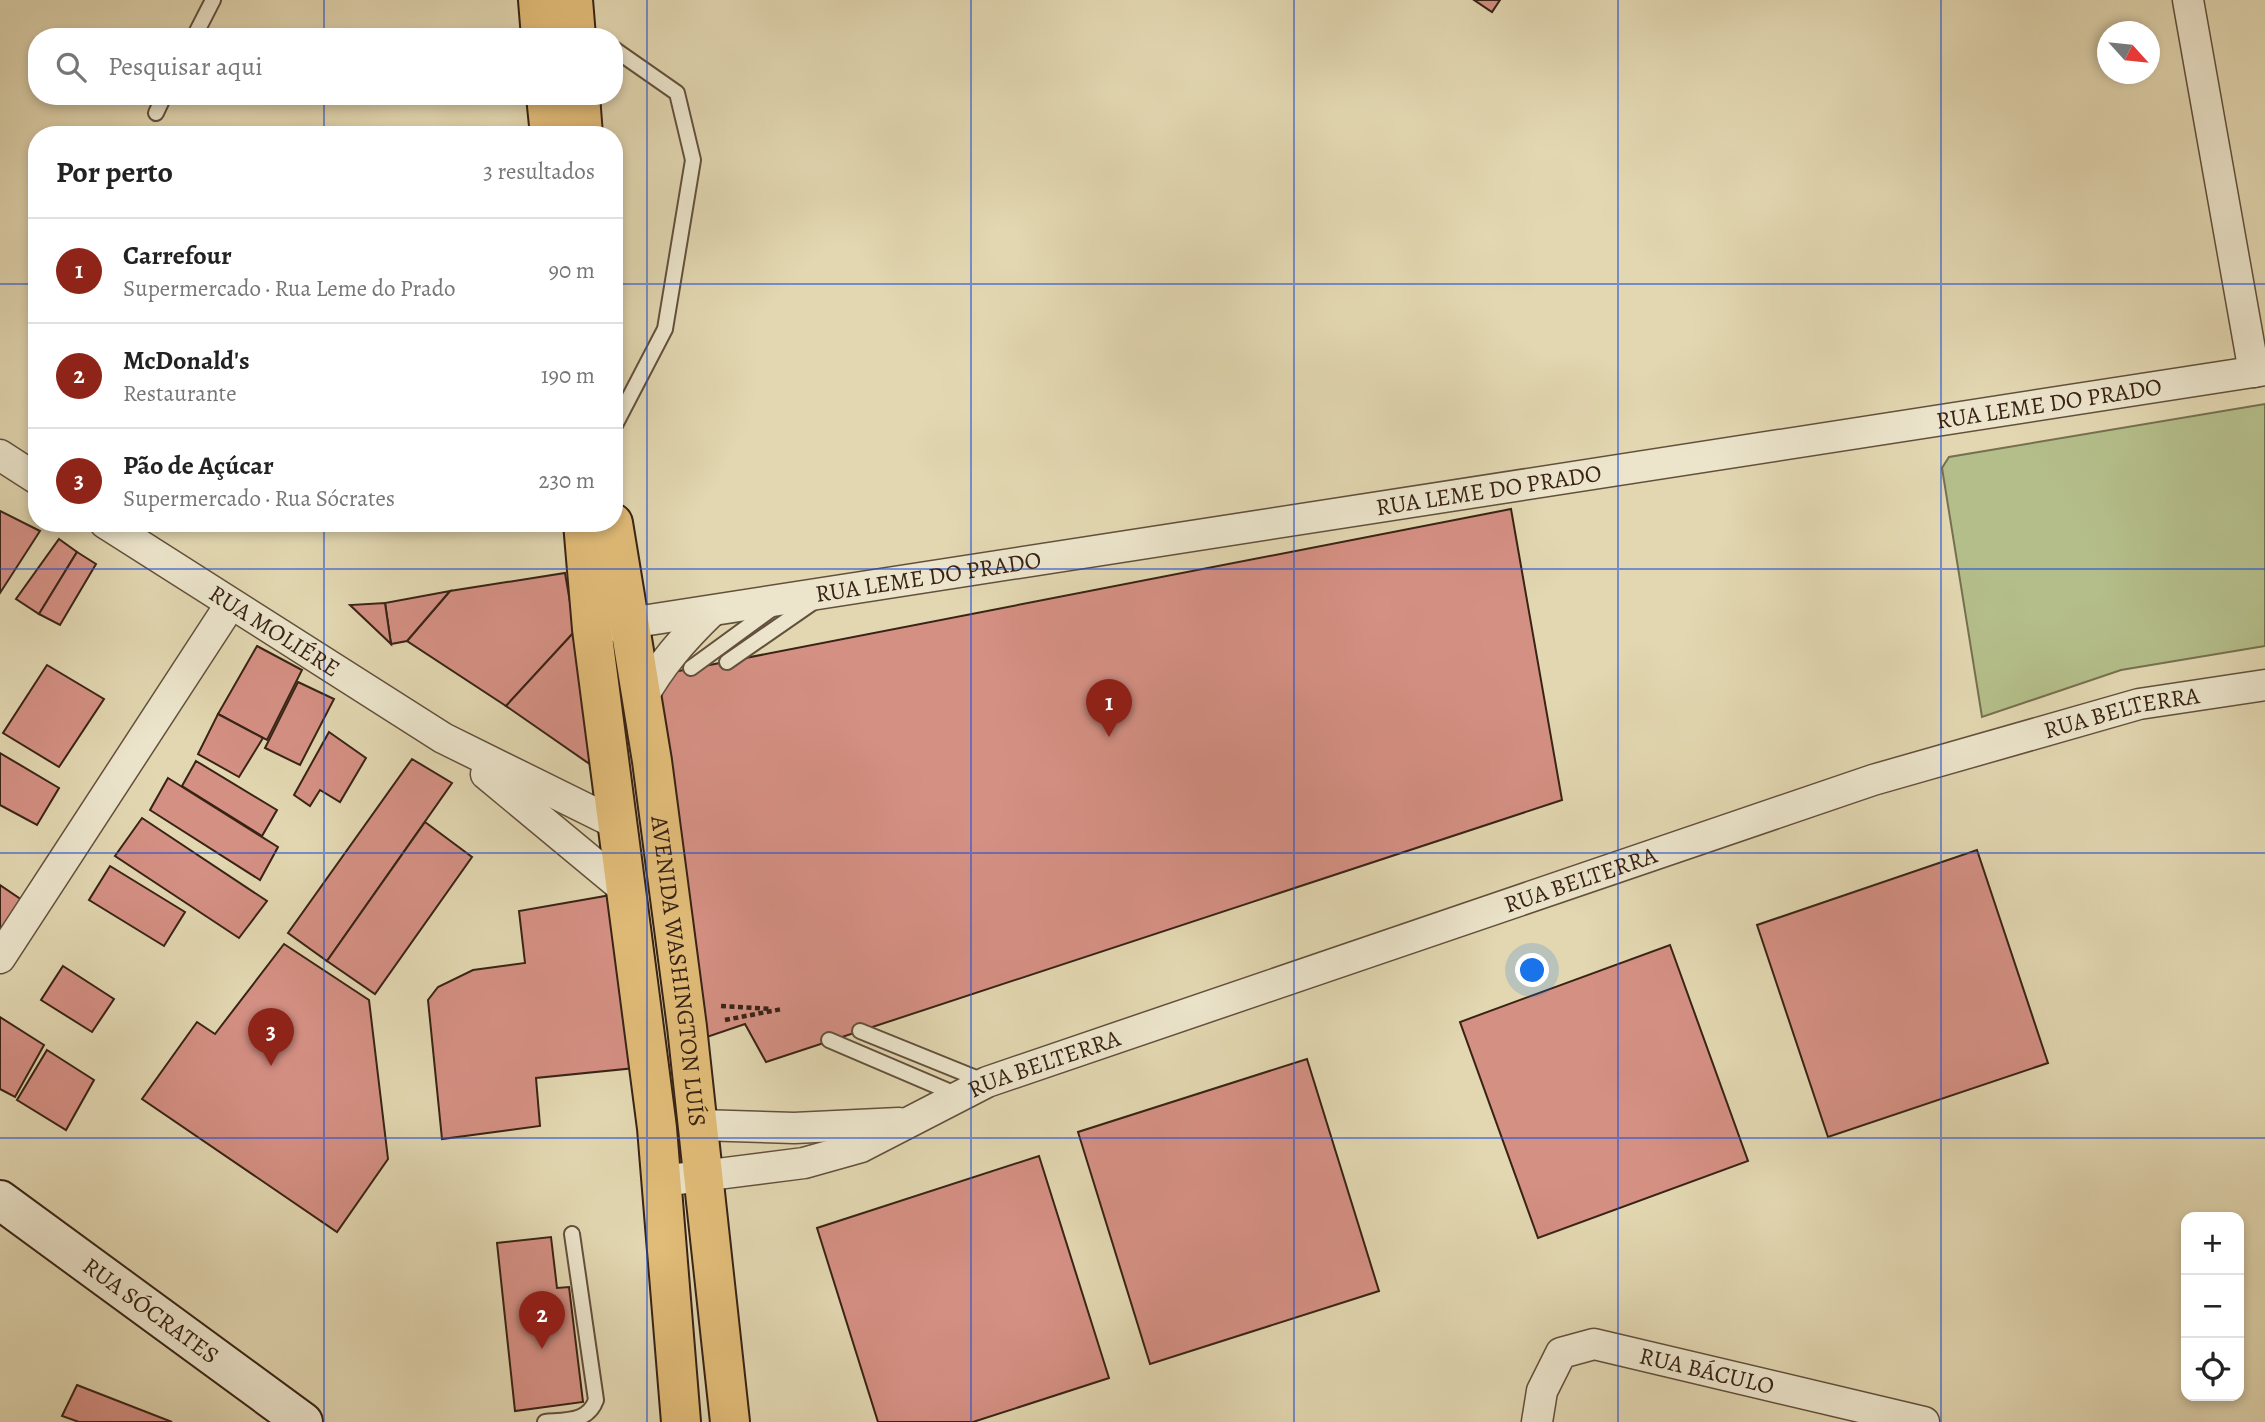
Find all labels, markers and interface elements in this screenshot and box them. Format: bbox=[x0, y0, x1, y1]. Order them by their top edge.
north arrow bbox=[2097, 21, 2160, 84]
search box bbox=[28, 28, 623, 105]
icon: search bbox=[52, 48, 90, 86]
text: Pesquisar aqui bbox=[108, 49, 263, 84]
text: Por perto bbox=[56, 152, 173, 192]
text: 3 resultados bbox=[483, 156, 595, 187]
text: Carrefour bbox=[123, 238, 232, 273]
text: 1 bbox=[75, 255, 83, 286]
text: 90 m bbox=[549, 255, 595, 286]
text: Supermercado · Rua Leme do Prado bbox=[123, 273, 456, 304]
text: McDonald's bbox=[123, 343, 250, 378]
text: 2 bbox=[73, 360, 85, 391]
text: 190 m bbox=[541, 360, 595, 391]
street label: RUA LEME DO PRADO bbox=[1934, 370, 2164, 437]
text: Restaurante bbox=[123, 378, 236, 409]
text: Pão de Açúcar bbox=[123, 448, 274, 483]
street label: RUA LEME DO PRADO bbox=[1373, 457, 1604, 523]
text: 3 bbox=[74, 465, 84, 496]
text: 230 m bbox=[539, 465, 595, 496]
text: Supermercado · Rua Sócrates bbox=[123, 483, 395, 514]
street label: RUA LEME DO PRADO bbox=[813, 544, 1043, 610]
street label: RUA MOLIÉRE bbox=[203, 577, 346, 684]
pin: 1 bbox=[1086, 679, 1132, 737]
street label: RUA BELTERRA bbox=[2040, 679, 2203, 746]
street label: AVENIDA WASHINGTON LUÍS bbox=[643, 813, 714, 1128]
street label: RUA BELTERRA bbox=[1500, 839, 1662, 921]
your location bbox=[1515, 953, 1549, 987]
pin: 3 bbox=[248, 1008, 294, 1066]
street label: RUA BELTERRA bbox=[962, 1021, 1125, 1105]
map controls bbox=[2181, 1212, 2244, 1401]
button: + bbox=[2181, 1212, 2244, 1275]
street label: RUA SÓCRATES bbox=[76, 1250, 225, 1371]
button: − bbox=[2181, 1275, 2244, 1338]
pin: 2 bbox=[519, 1291, 565, 1349]
button: locate bbox=[2181, 1338, 2244, 1401]
street label: RUA BÁCULO bbox=[1636, 1339, 1777, 1402]

